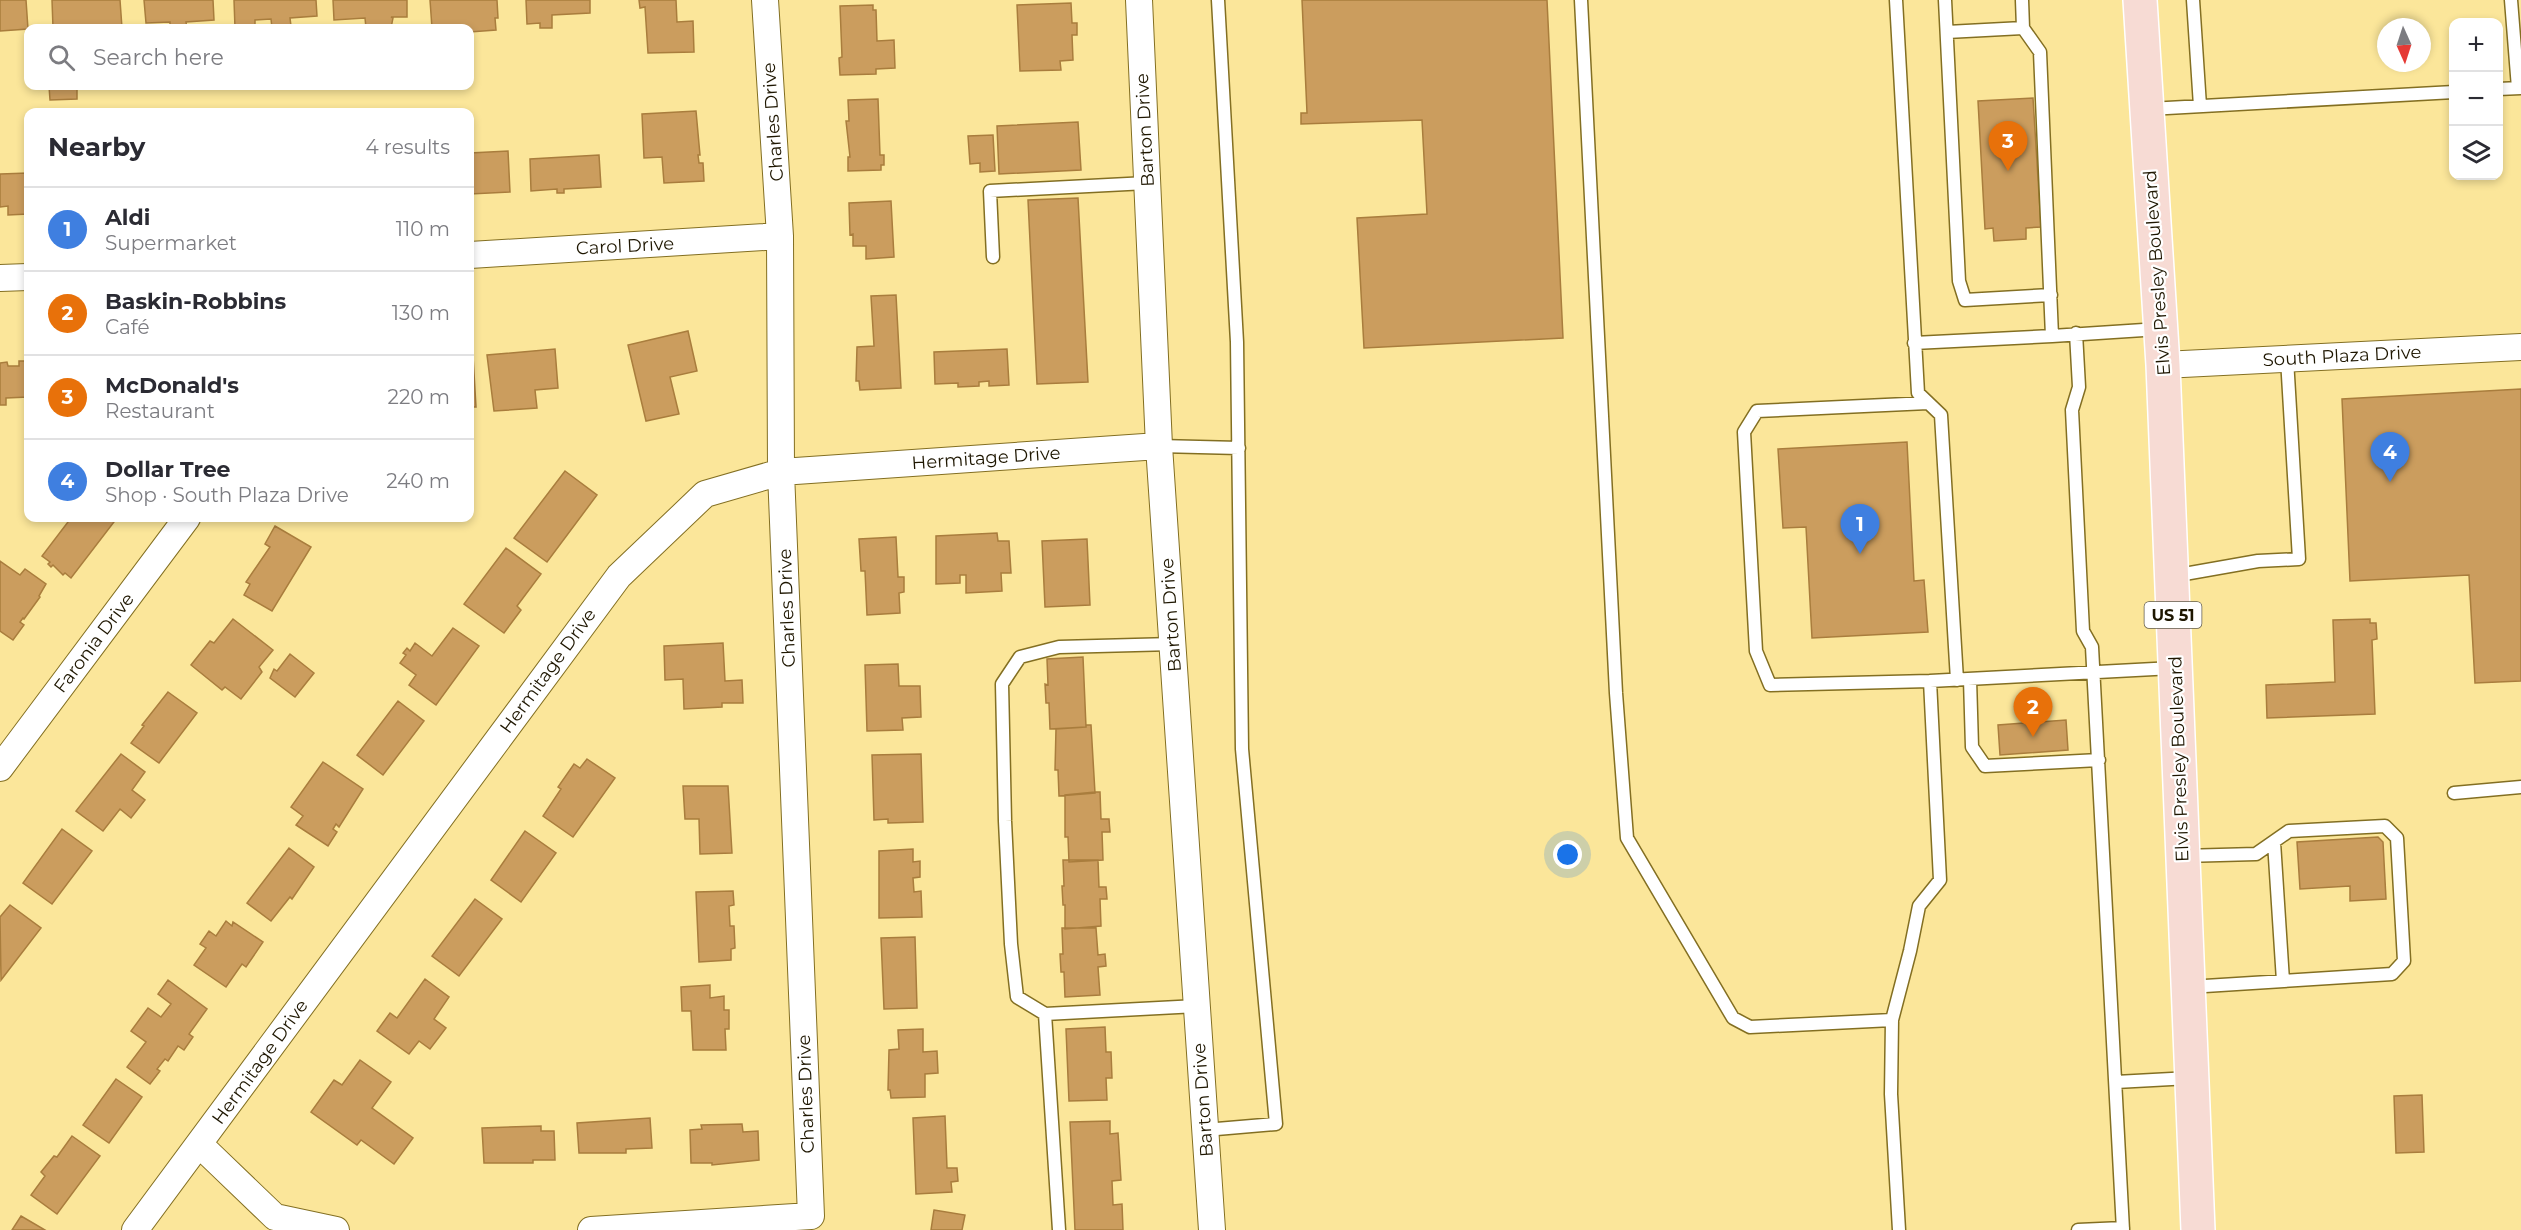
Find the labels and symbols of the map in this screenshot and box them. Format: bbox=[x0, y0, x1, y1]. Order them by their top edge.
north arrow bbox=[2377, 18, 2431, 72]
street label: Charles Drive bbox=[758, 62, 788, 182]
street label: Barton Drive bbox=[1131, 72, 1159, 187]
pin: 3 bbox=[1988, 122, 2028, 171]
street label: Elvis Presley Boulevard bbox=[2139, 170, 2175, 376]
street label: Carol Drive bbox=[575, 232, 675, 260]
street label: South Plaza Drive bbox=[2262, 341, 2422, 371]
pin: 4 bbox=[2370, 432, 2410, 482]
street label: Hermitage Drive bbox=[911, 442, 1061, 474]
pin: 1 bbox=[1840, 504, 1880, 554]
street label: Charles Drive bbox=[774, 548, 800, 668]
street label: Barton Drive bbox=[1156, 557, 1186, 673]
street label: Faronia Drive bbox=[49, 589, 139, 697]
road number: US 51 bbox=[2144, 602, 2202, 628]
street label: Hermitage Drive bbox=[495, 604, 601, 738]
street label: Elvis Presley Boulevard bbox=[2164, 656, 2194, 862]
pin: 2 bbox=[2014, 688, 2052, 737]
your location bbox=[1553, 840, 1582, 869]
street label: Hermitage Drive bbox=[207, 995, 313, 1129]
street label: Charles Drive bbox=[793, 1034, 819, 1154]
street label: Barton Drive bbox=[1188, 1042, 1218, 1158]

